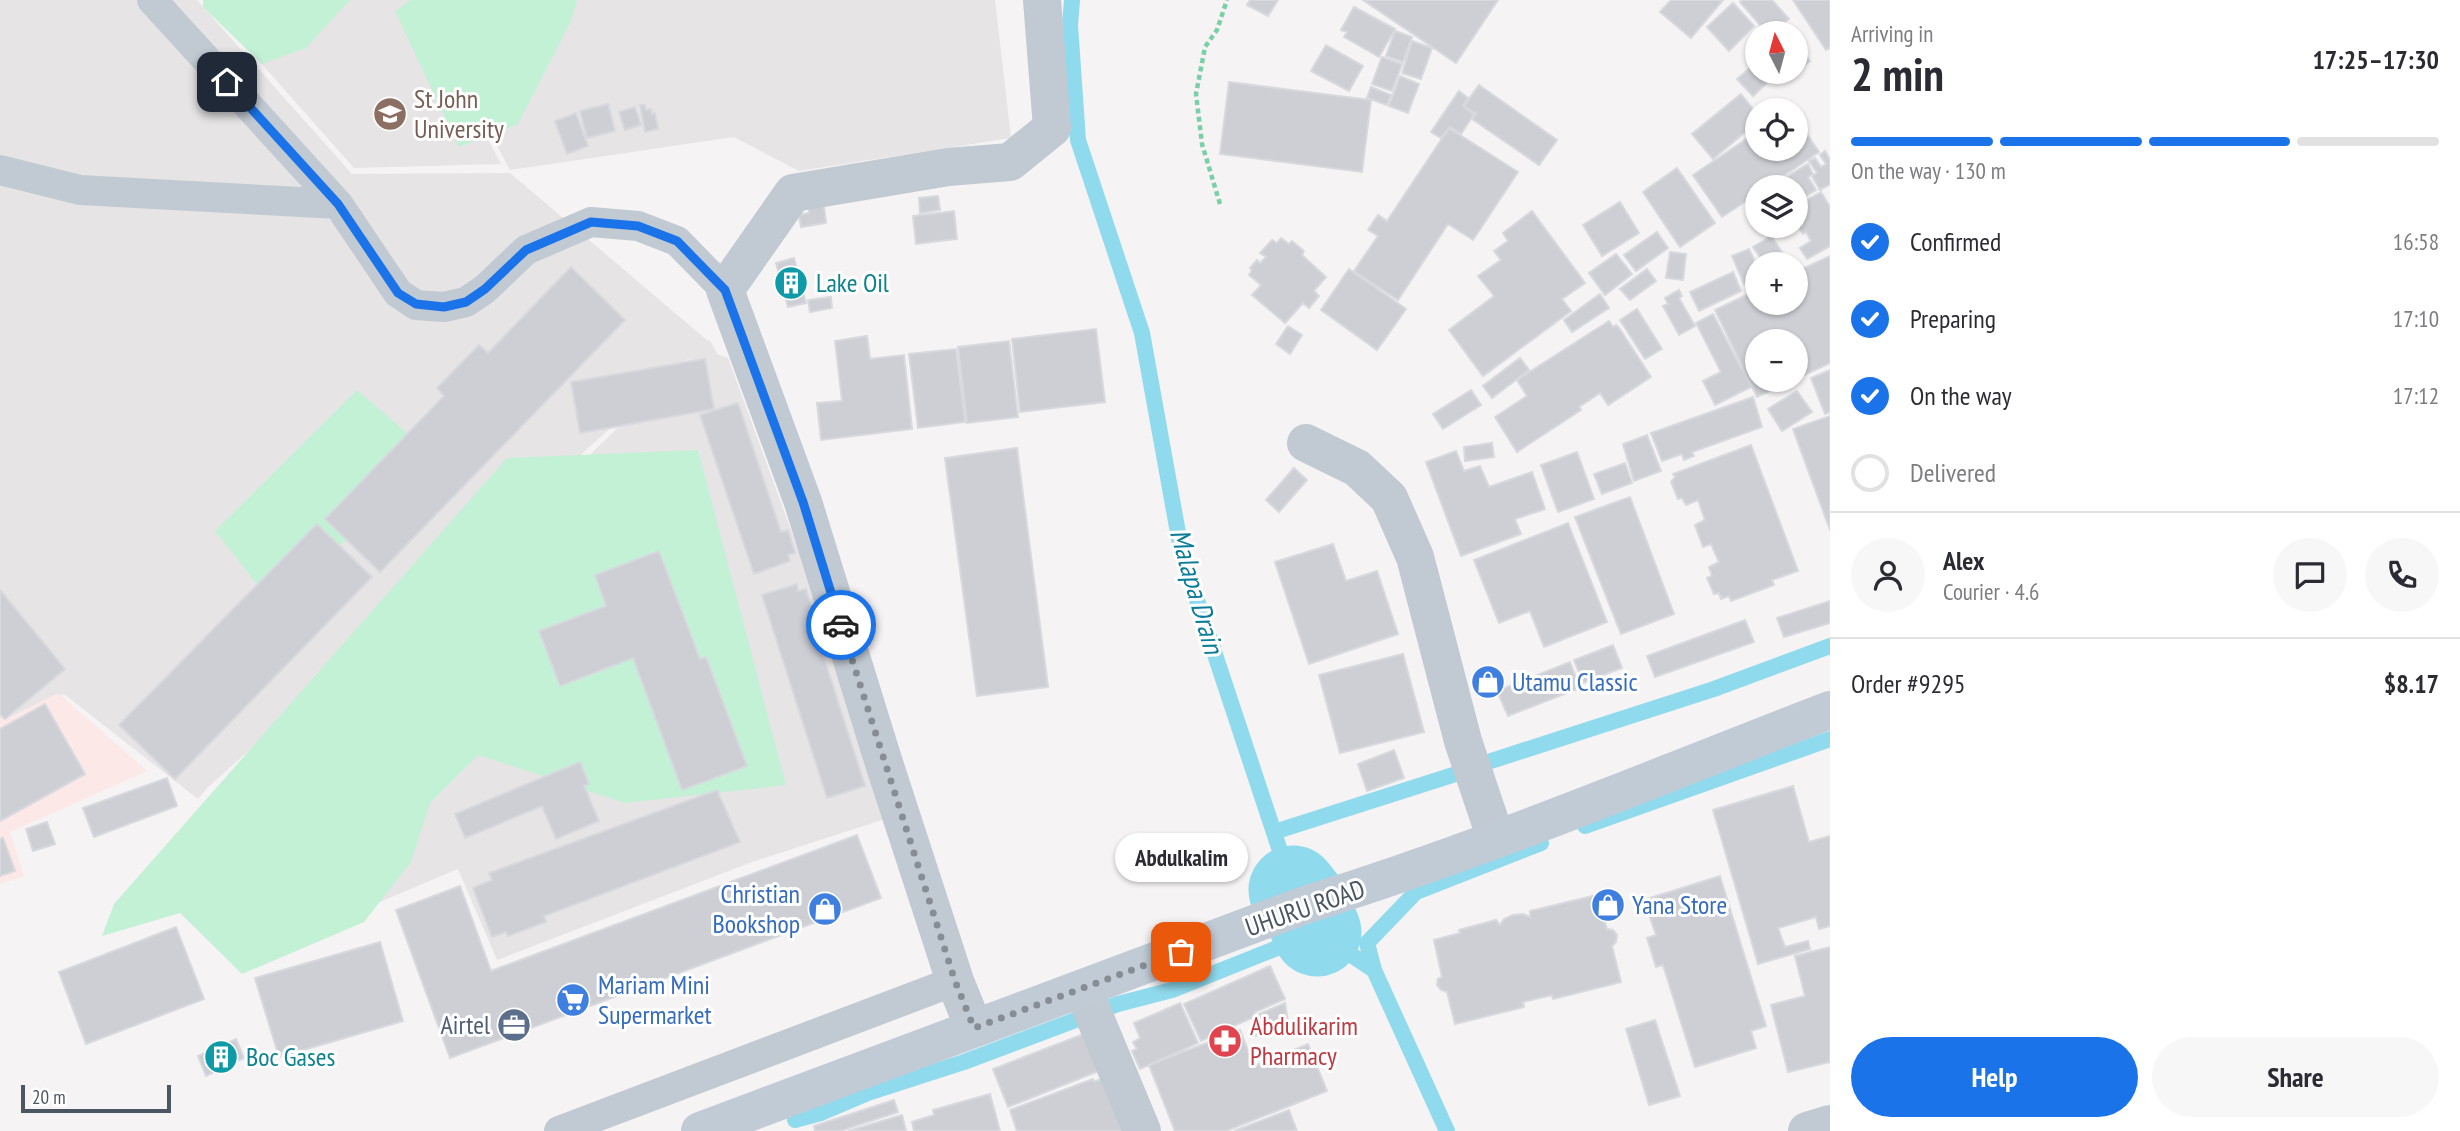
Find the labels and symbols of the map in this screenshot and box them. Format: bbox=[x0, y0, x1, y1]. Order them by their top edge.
north arrow bbox=[1745, 21, 1808, 84]
pin bbox=[197, 52, 257, 112]
place label: St John University bbox=[414, 82, 504, 145]
school or university icon: St John University bbox=[371, 95, 409, 133]
building icon: Lake Oil bbox=[772, 264, 810, 302]
place label: Lake Oil bbox=[816, 266, 889, 299]
water label: Malapa Drain bbox=[1162, 524, 1233, 659]
courier bbox=[806, 590, 876, 660]
shop icon: Utamu Classic bbox=[1469, 663, 1507, 701]
place label: Utamu Classic bbox=[1512, 665, 1638, 698]
callout: Abdulkalim bbox=[1114, 833, 1248, 882]
street label: UHURU ROAD bbox=[1241, 872, 1369, 943]
place label: Christian Bookshop bbox=[712, 877, 800, 940]
shop icon: Yana Store bbox=[1589, 886, 1627, 924]
place label: Yana Store bbox=[1632, 888, 1727, 921]
shop icon: Christian Bookshop bbox=[806, 890, 844, 928]
pin bbox=[1151, 922, 1211, 982]
place label: Mariam Mini Supermarket bbox=[598, 968, 712, 1031]
supermarket icon: Mariam Mini Supermarket bbox=[554, 981, 592, 1019]
office icon: Airtel bbox=[495, 1006, 533, 1044]
place label: Airtel bbox=[441, 1008, 490, 1041]
place label: Abdulikarim Pharmacy bbox=[1250, 1009, 1358, 1072]
pharmacy icon: Abdulikarim Pharmacy bbox=[1206, 1022, 1244, 1060]
building icon: Boc Gases bbox=[202, 1038, 240, 1076]
place label: Boc Gases bbox=[246, 1040, 335, 1073]
scale bar bbox=[21, 1082, 172, 1114]

